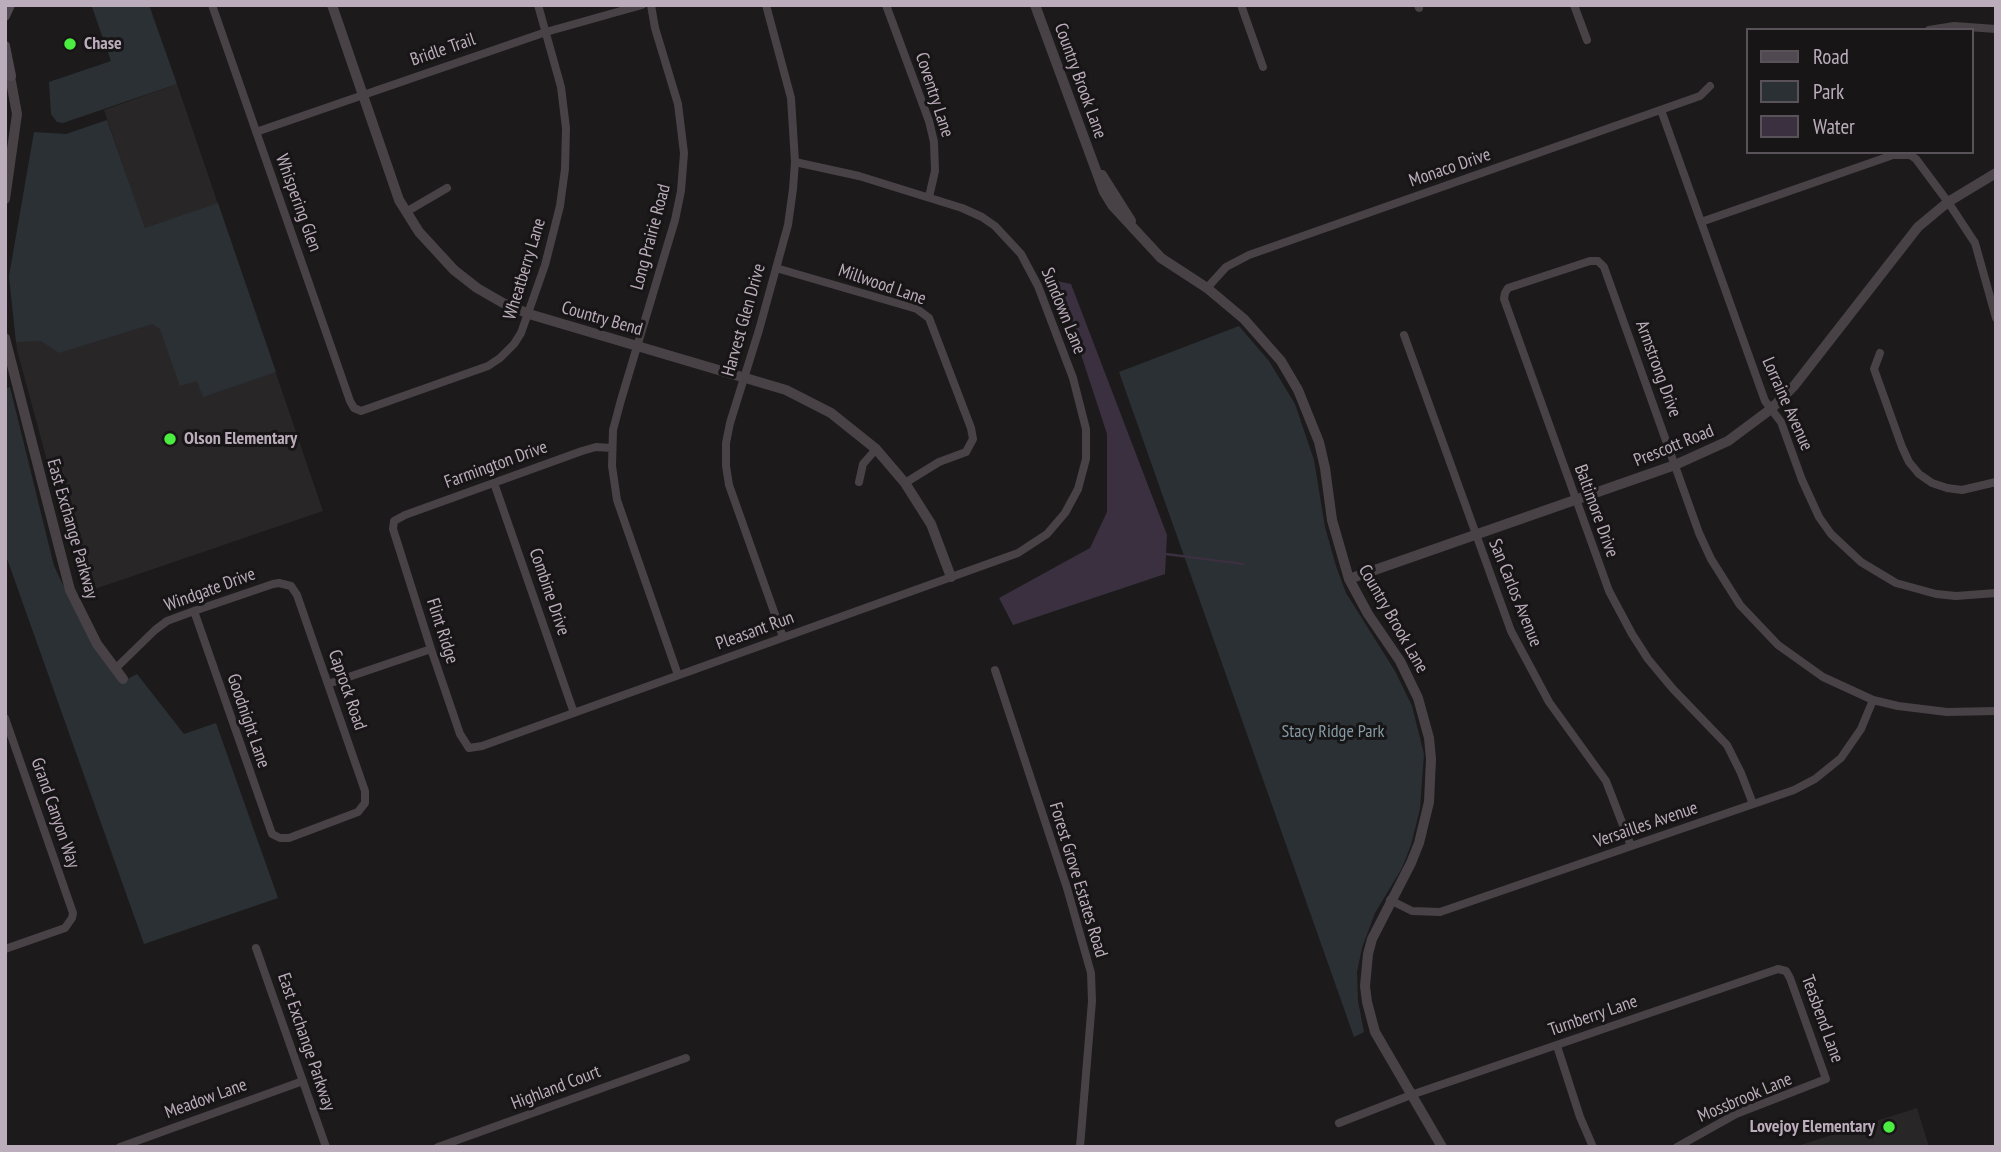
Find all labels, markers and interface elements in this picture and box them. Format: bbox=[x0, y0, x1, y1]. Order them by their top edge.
street label: Country Brook Lane bbox=[1049, 20, 1111, 142]
legend bbox=[1745, 28, 1973, 154]
street label: Bridle Trail bbox=[408, 29, 478, 71]
place label: Chase bbox=[84, 33, 122, 55]
marker: Chase bbox=[62, 36, 78, 52]
text: Road bbox=[1813, 43, 1849, 70]
street label: Coventry Lane bbox=[910, 50, 958, 140]
text: Park bbox=[1813, 78, 1844, 105]
text: Water bbox=[1813, 113, 1855, 140]
street label: Monaco Drive bbox=[1406, 144, 1494, 192]
street label: Whispering Glen bbox=[270, 151, 326, 255]
street label: Long Prairie Road bbox=[627, 182, 675, 292]
street label: Wheatberry Lane bbox=[499, 216, 551, 322]
street label: Millwood Lane bbox=[835, 260, 929, 310]
street label: Harvest Glen Drive bbox=[718, 261, 770, 379]
street label: Sundown Lane bbox=[1036, 265, 1090, 357]
street label: Country Bend bbox=[559, 297, 645, 341]
street label: Armstrong Drive bbox=[1631, 318, 1685, 420]
street label: Lorraine Avenue bbox=[1757, 354, 1817, 454]
street label: Prescott Road bbox=[1631, 420, 1717, 472]
place label: Olson Elementary bbox=[184, 428, 297, 450]
marker: Olson Elementary bbox=[162, 431, 178, 447]
street label: Farmington Drive bbox=[442, 436, 550, 494]
street label: East Exchange Parkway bbox=[42, 457, 102, 601]
street label: Baltimore Drive bbox=[1569, 462, 1623, 560]
street label: San Carlos Avenue bbox=[1484, 536, 1546, 650]
street label: Combine Drive bbox=[524, 546, 574, 638]
street label: Country Brook Lane bbox=[1353, 561, 1433, 677]
street label: Windgate Drive bbox=[161, 564, 259, 616]
street label: Flint Ridge bbox=[421, 595, 463, 667]
street label: Pleasant Run bbox=[713, 607, 797, 655]
street label: Caprock Road bbox=[323, 647, 371, 733]
street label: Goodnight Lane bbox=[222, 671, 274, 771]
park label: Stacy Ridge Park bbox=[1282, 721, 1384, 743]
street label: Grand Canyon Way bbox=[26, 755, 84, 871]
street label: Versailles Avenue bbox=[1591, 797, 1701, 853]
street label: Forest Grove Estates Road bbox=[1044, 800, 1112, 960]
street label: East Exchange Parkway bbox=[272, 970, 340, 1114]
street label: Teasbend Lane bbox=[1796, 972, 1848, 1066]
street label: Turnberry Lane bbox=[1546, 991, 1640, 1041]
street label: Highland Court bbox=[508, 1061, 604, 1115]
street label: Mossbrook Lane bbox=[1695, 1068, 1795, 1128]
street label: Meadow Lane bbox=[162, 1074, 250, 1124]
place label: Lovejoy Elementary bbox=[1750, 1116, 1875, 1138]
marker: Lovejoy Elementary bbox=[1881, 1119, 1897, 1135]

